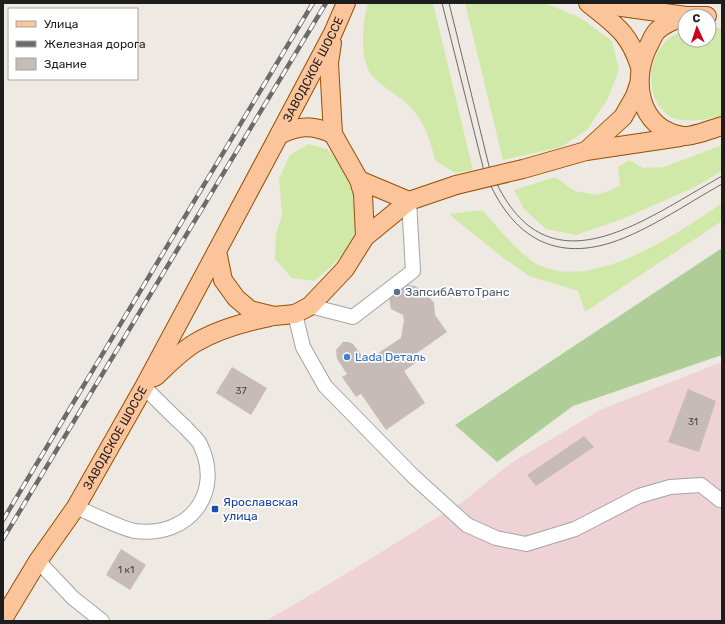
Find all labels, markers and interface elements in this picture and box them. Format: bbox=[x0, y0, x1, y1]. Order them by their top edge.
legend bbox=[8, 8, 138, 80]
north arrow bbox=[677, 8, 717, 48]
text: С bbox=[692, 12, 701, 25]
street label: ЗАВОДСКОЕ ШОССЕ bbox=[280, 15, 346, 124]
text: Улица bbox=[44, 17, 78, 31]
text: Железная дорога bbox=[44, 37, 146, 51]
text: Здание bbox=[44, 57, 87, 71]
place label: ЗапсибАвтоТранс bbox=[405, 285, 510, 299]
marker: ЗапсибАвтоТранс bbox=[392, 287, 402, 297]
place label: Lada Dеталь bbox=[355, 350, 426, 364]
marker: Lada Dеталь bbox=[342, 352, 352, 362]
street label: ЗАВОДСКОЕ ШОССЕ bbox=[80, 384, 150, 492]
house number: 37 bbox=[235, 385, 247, 397]
house number: 31 bbox=[688, 416, 698, 428]
place label: Ярославская улица bbox=[223, 495, 298, 523]
marker: Ярославская улица bbox=[210, 504, 220, 514]
house number: 1 к1 bbox=[118, 564, 134, 576]

